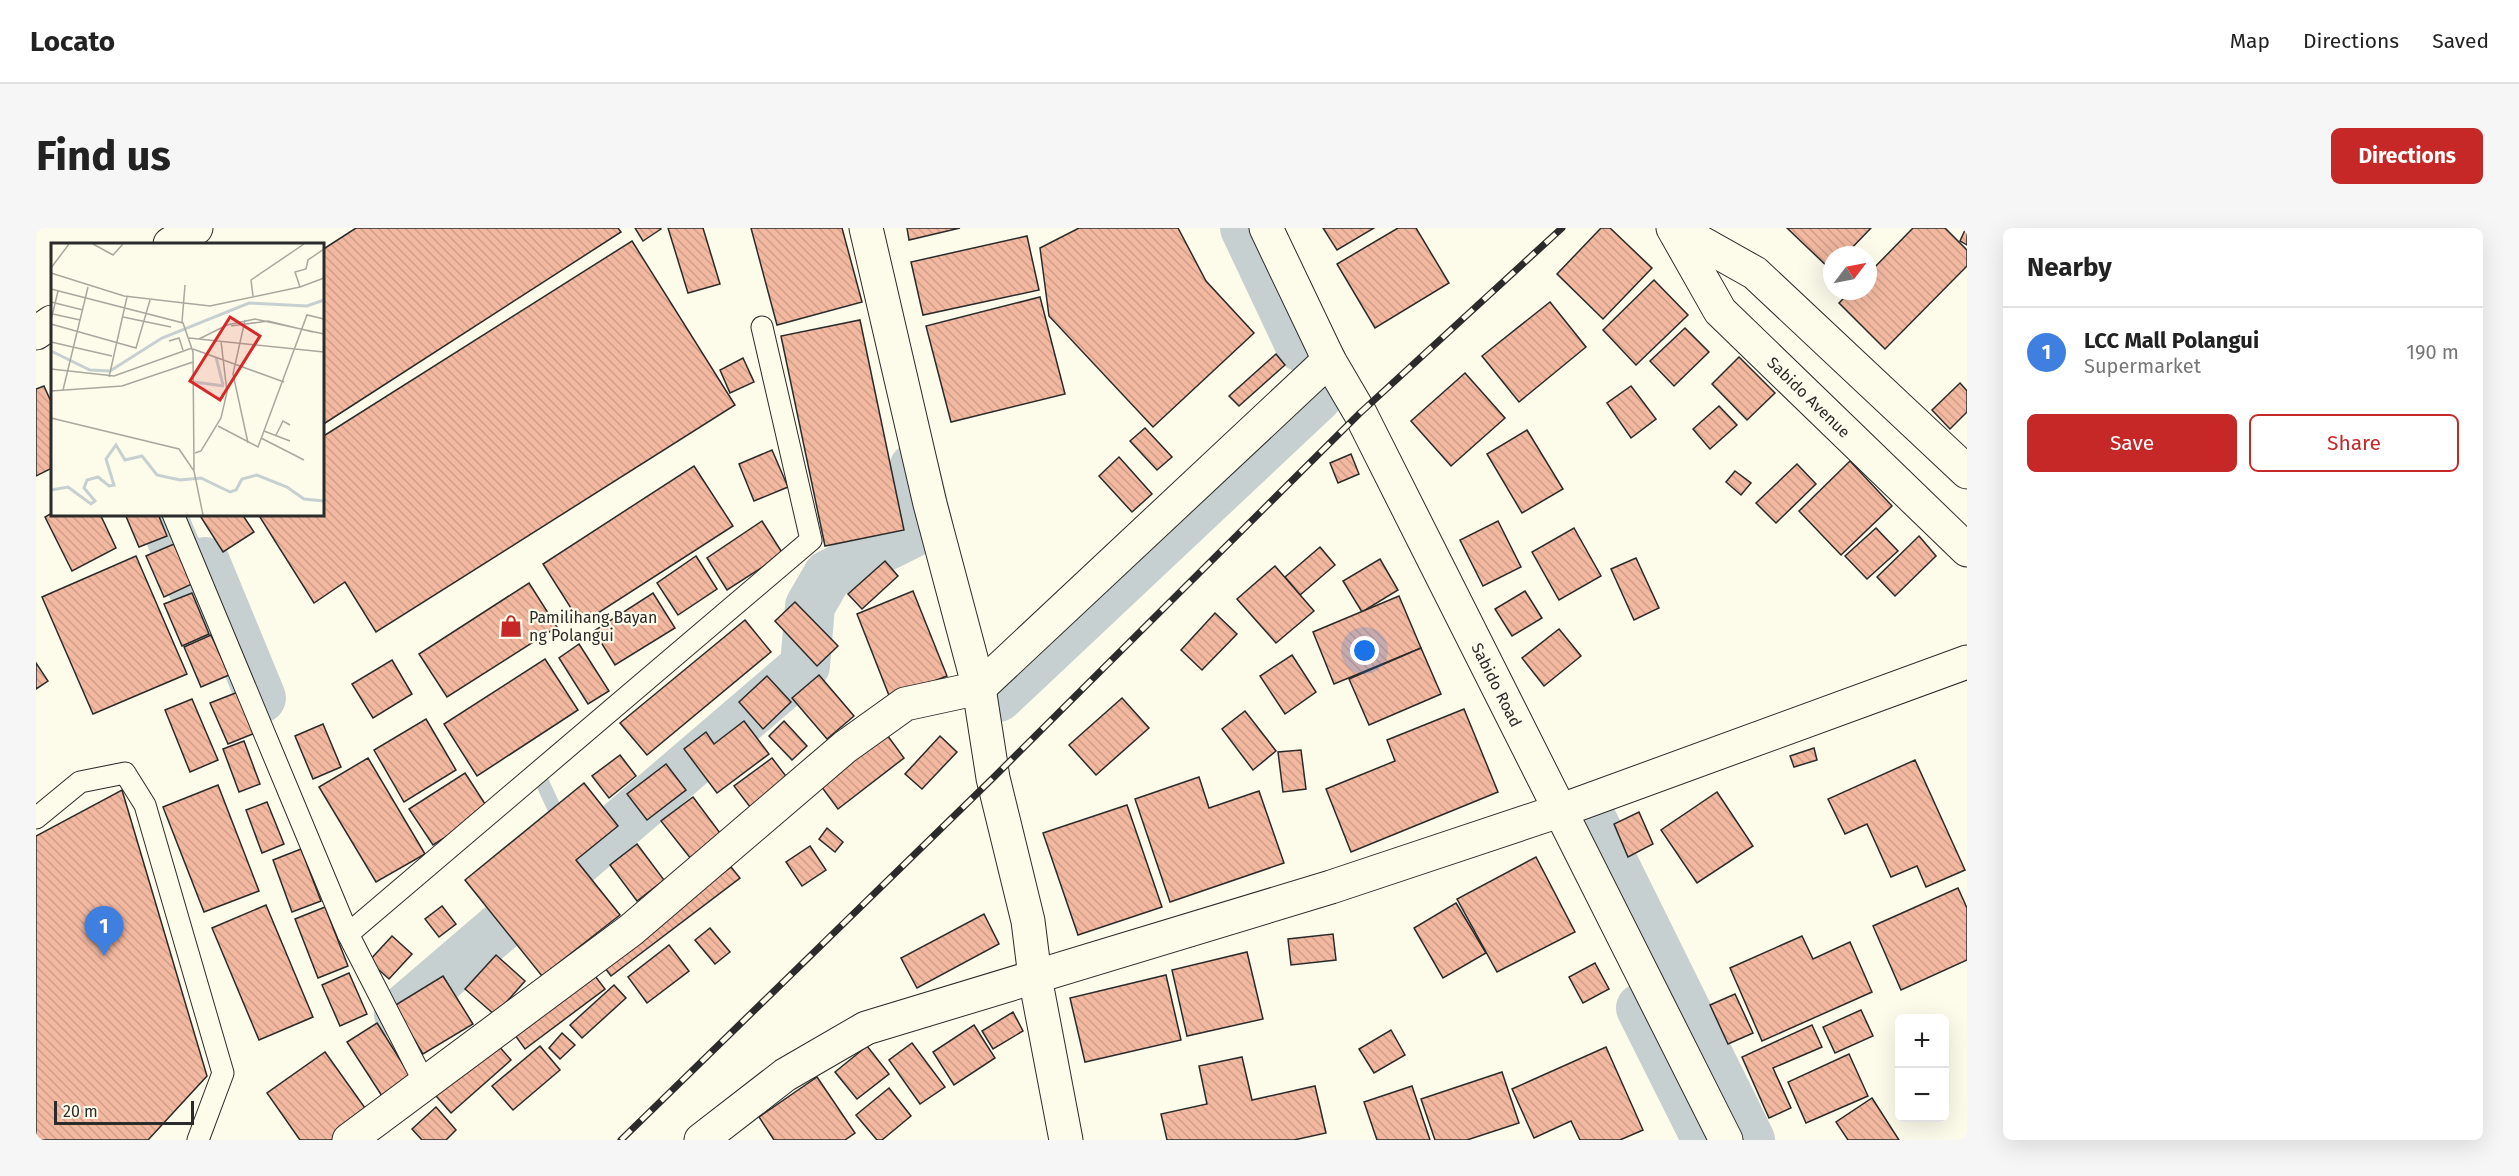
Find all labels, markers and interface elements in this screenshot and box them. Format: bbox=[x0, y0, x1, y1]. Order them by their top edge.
text: Locato bbox=[30, 25, 115, 58]
text: Map bbox=[2230, 28, 2270, 54]
text: Directions bbox=[2303, 28, 2399, 54]
text: Saved bbox=[2432, 28, 2489, 54]
button: Directions bbox=[2331, 128, 2483, 184]
text: Find us bbox=[36, 131, 171, 181]
inset map bbox=[51, 243, 324, 516]
north arrow bbox=[1823, 246, 1877, 300]
text: Nearby bbox=[2027, 252, 2112, 283]
text: LCC Mall Polangui bbox=[2084, 327, 2259, 354]
text: 1 bbox=[2042, 340, 2051, 364]
text: 190 m bbox=[2406, 340, 2459, 364]
street label: Sabido Avenue bbox=[1763, 353, 1854, 441]
text: Supermarket bbox=[2084, 354, 2201, 378]
button: Save bbox=[2027, 414, 2237, 472]
button: Share bbox=[2249, 414, 2459, 472]
place label: Pamilihang Bayan ng Polangui bbox=[529, 608, 657, 645]
shop icon: Pamilihang Bayan ng Polangui bbox=[498, 613, 524, 639]
your location bbox=[1350, 636, 1379, 665]
street label: Sabido Road bbox=[1468, 640, 1526, 730]
pin: 1 bbox=[84, 906, 124, 956]
map controls bbox=[1895, 1014, 1949, 1122]
button: + bbox=[1895, 1014, 1949, 1068]
button: − bbox=[1895, 1068, 1949, 1122]
scale bar bbox=[54, 1098, 194, 1126]
text: 20 m bbox=[63, 1102, 98, 1121]

